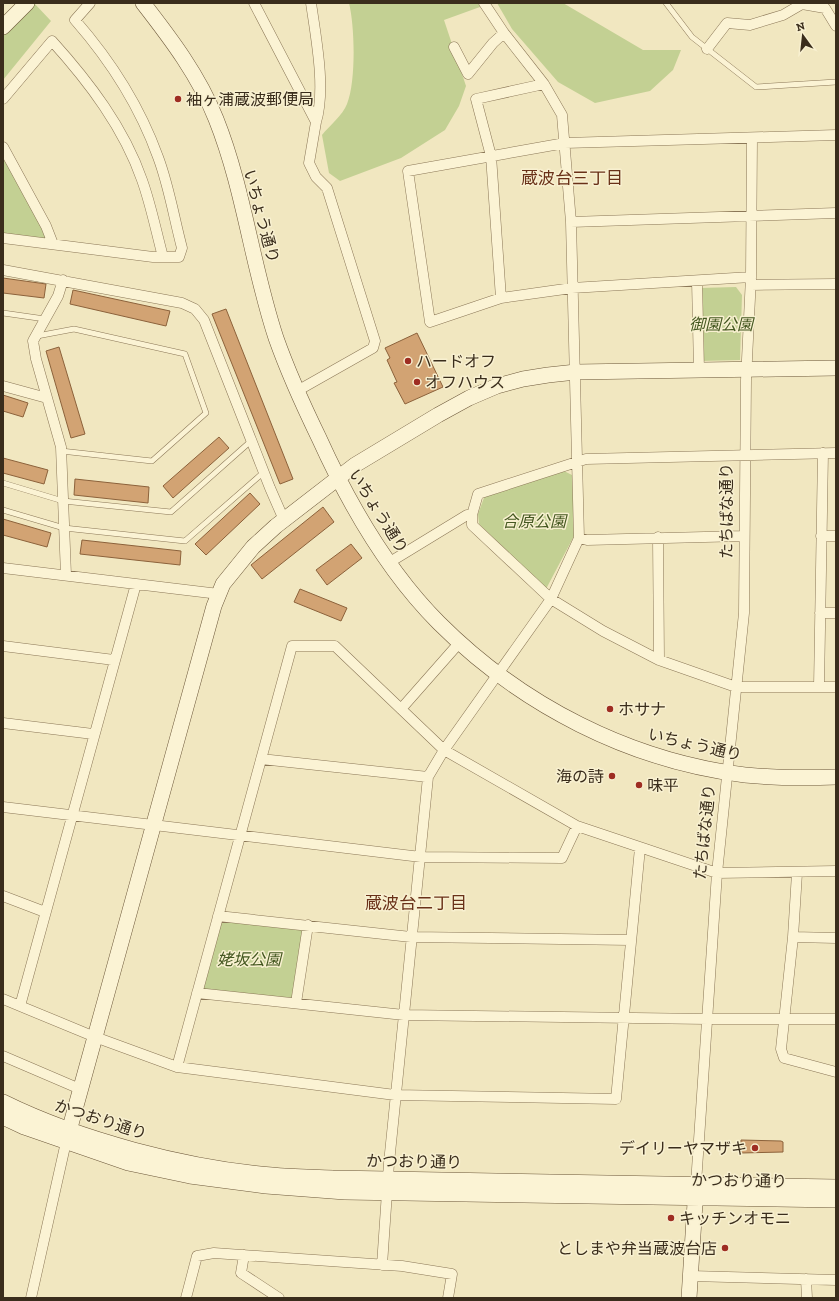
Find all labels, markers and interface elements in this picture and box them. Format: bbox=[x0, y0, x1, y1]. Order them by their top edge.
north arrow bbox=[783, 16, 823, 56]
text: N bbox=[795, 19, 807, 34]
place label: 袖ヶ浦蔵波郵便局 bbox=[186, 90, 314, 109]
marker: 袖ヶ浦蔵波郵便局 bbox=[173, 94, 183, 104]
street label: いちょう通り bbox=[240, 167, 283, 265]
district label: 蔵波台三丁目 bbox=[521, 168, 623, 188]
park label: 御園公園 bbox=[689, 315, 755, 334]
place label: ハードオフ bbox=[416, 352, 496, 371]
marker: ハードオフ bbox=[403, 356, 413, 366]
place label: オフハウス bbox=[425, 373, 505, 392]
marker: オフハウス bbox=[412, 377, 422, 387]
street label: たちばな通り bbox=[717, 463, 736, 559]
street label: いちょう通り bbox=[345, 466, 412, 557]
park label: 合原公園 bbox=[502, 512, 568, 531]
place label: ホサナ bbox=[618, 700, 666, 719]
marker: ホサナ bbox=[605, 704, 615, 714]
street label: いちょう通り bbox=[646, 724, 744, 765]
place label: 海の詩 bbox=[556, 767, 604, 786]
marker: 海の詩 bbox=[607, 771, 617, 781]
place label: 味平 bbox=[647, 776, 679, 795]
marker: 味平 bbox=[634, 780, 644, 790]
street label: たちばな通り bbox=[690, 783, 719, 881]
district label: 蔵波台二丁目 bbox=[365, 893, 467, 913]
park label: 姥坂公園 bbox=[217, 950, 283, 969]
street label: かつおり通り bbox=[52, 1096, 149, 1143]
place label: デイリーヤマザキ bbox=[619, 1139, 747, 1158]
marker: デイリーヤマザキ bbox=[750, 1143, 760, 1153]
street label: かつおり通り bbox=[366, 1151, 462, 1172]
street label: かつおり通り bbox=[691, 1170, 787, 1191]
place label: キッチンオモニ bbox=[679, 1209, 791, 1228]
marker: キッチンオモニ bbox=[666, 1213, 676, 1223]
place label: としまや弁当蔵波台店 bbox=[557, 1239, 717, 1258]
marker: としまや弁当蔵波台店 bbox=[720, 1243, 730, 1253]

